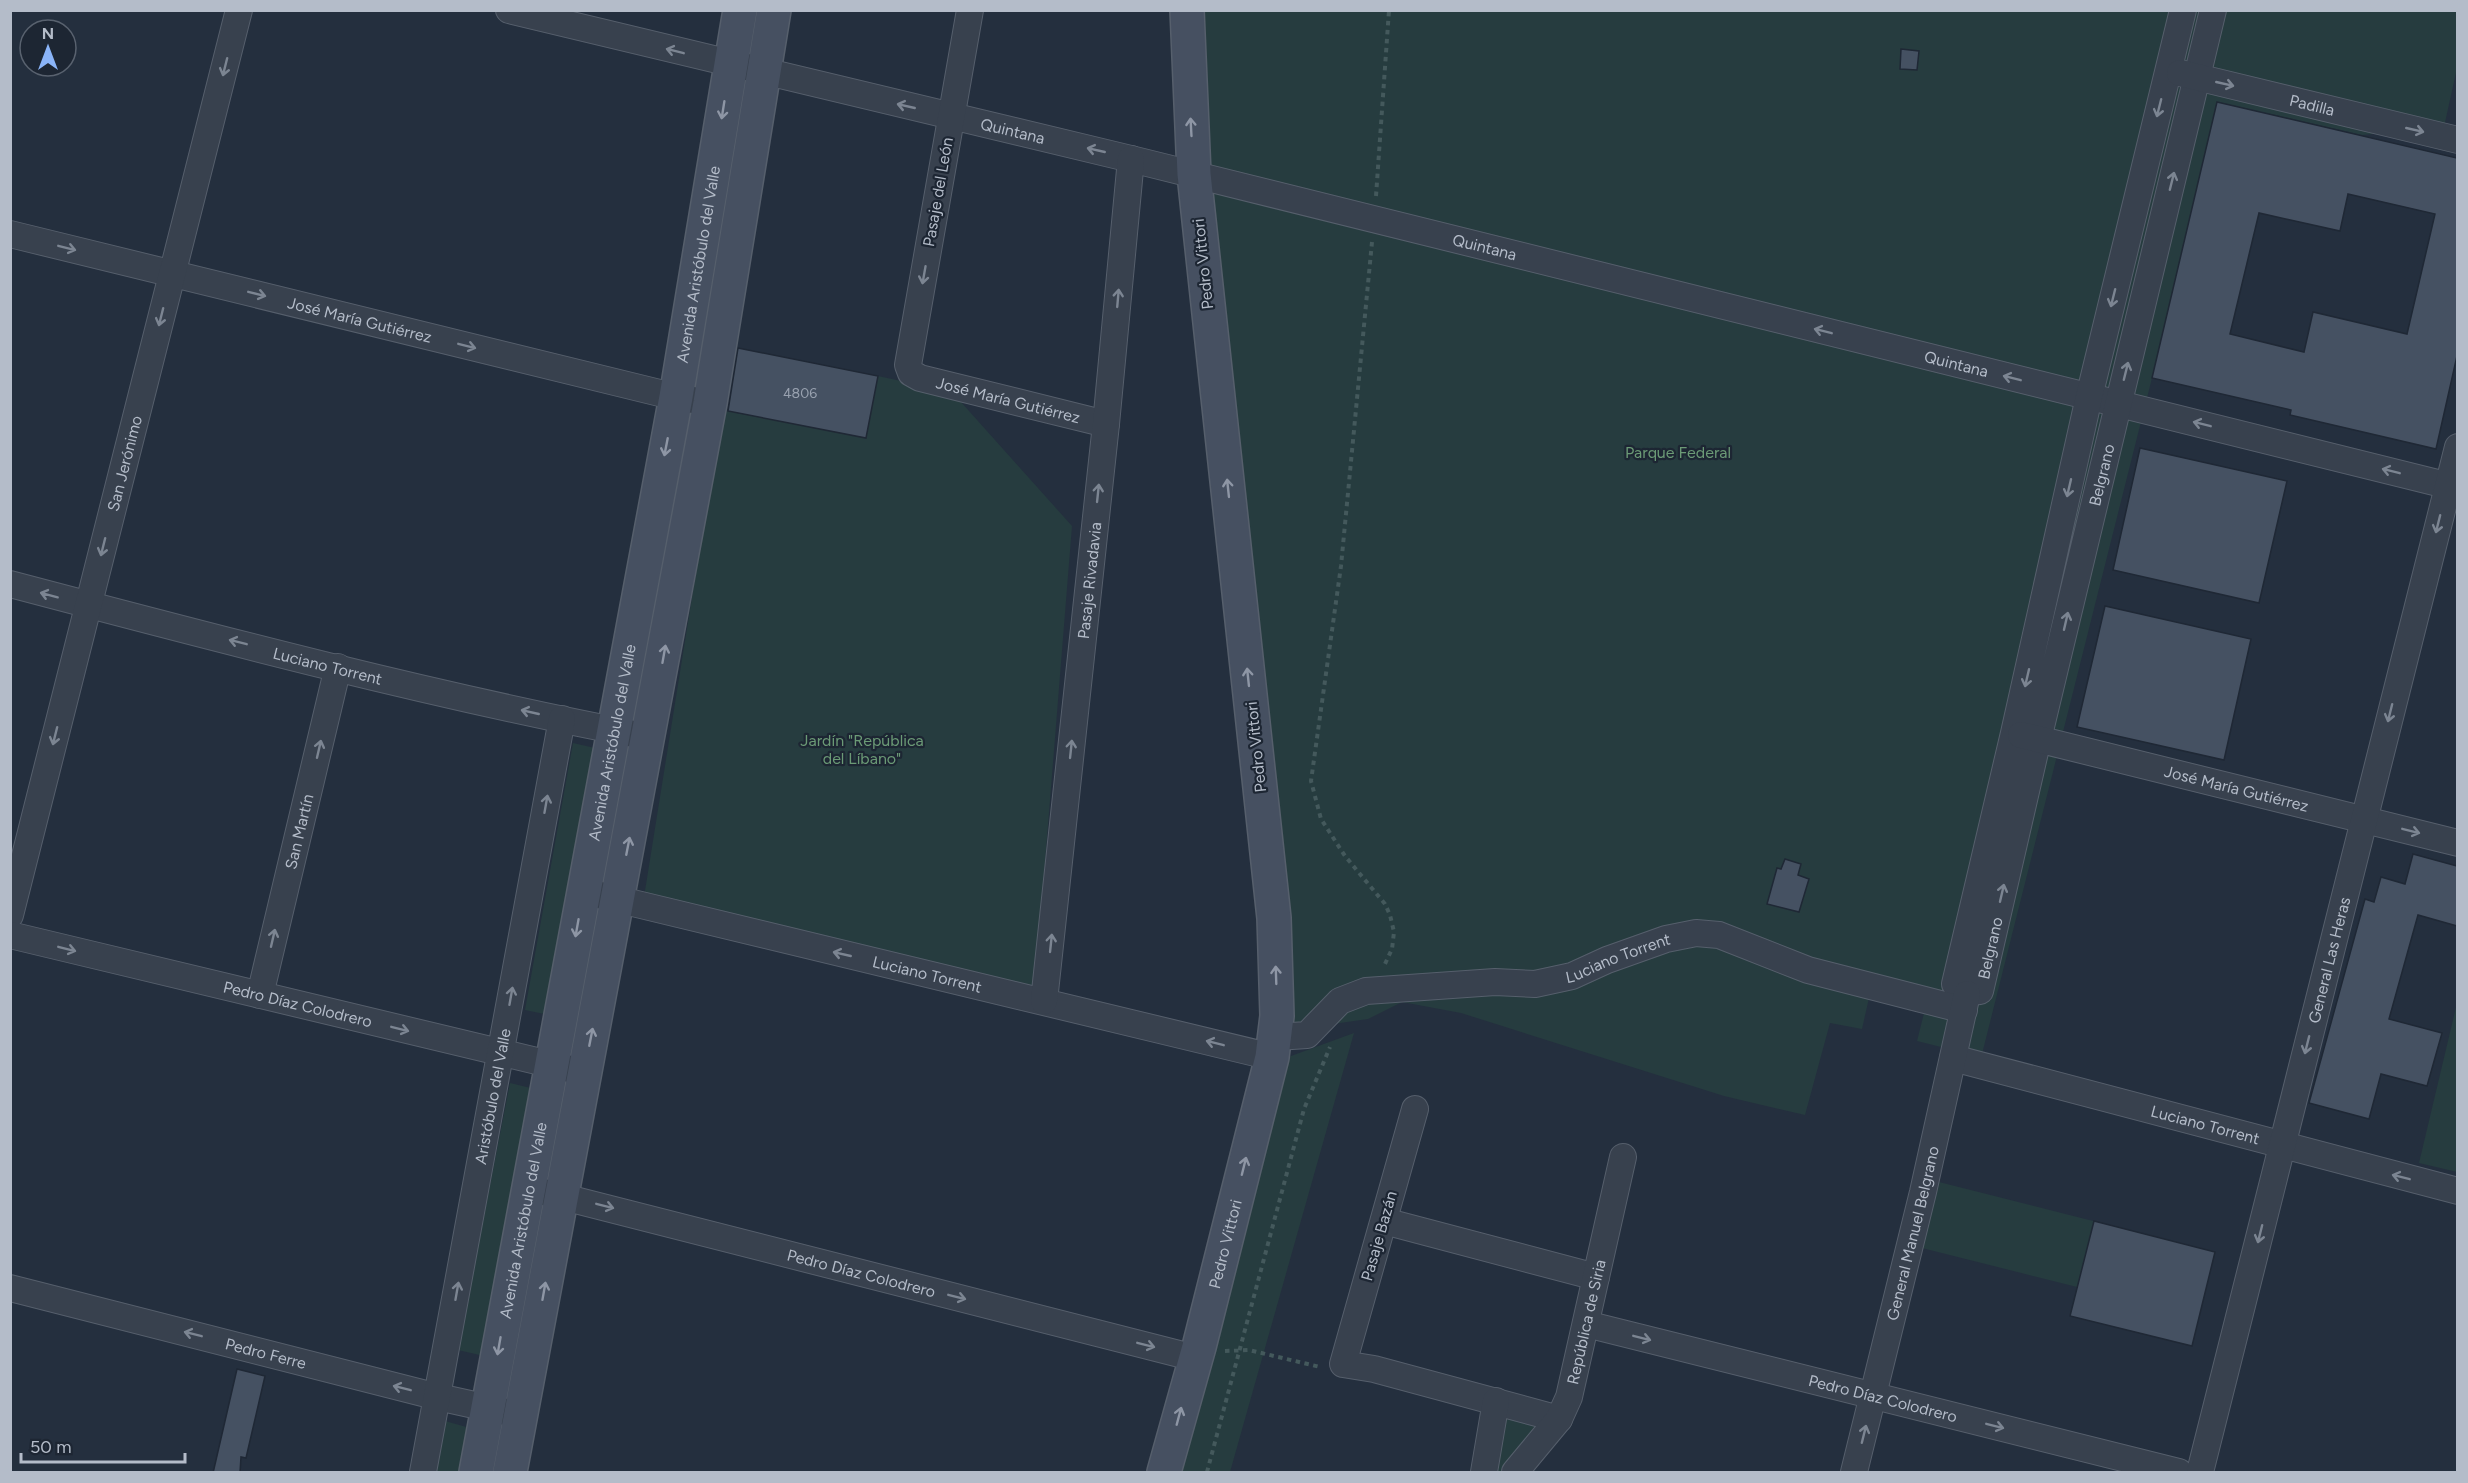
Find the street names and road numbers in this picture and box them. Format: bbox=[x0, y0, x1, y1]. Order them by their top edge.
street label: Padilla bbox=[2288, 90, 2337, 119]
street label: Quintana bbox=[979, 114, 1047, 148]
street label: Pasaje del León bbox=[919, 136, 957, 248]
street label: Avenida Aristóbulo del Valle bbox=[672, 164, 724, 364]
street label: Pedro Vittori bbox=[1189, 218, 1217, 310]
street label: Quintana bbox=[1451, 230, 1519, 264]
street label: José María Gutiérrez bbox=[286, 293, 434, 346]
street label: Quintana bbox=[1922, 347, 1990, 381]
street label: José María Gutiérrez bbox=[934, 373, 1082, 427]
street label: San Jerónimo bbox=[103, 413, 146, 513]
street label: Belgrano bbox=[2085, 442, 2118, 508]
street label: Pasaje Rivadavia bbox=[1073, 521, 1105, 640]
street label: Avenida Aristóbulo del Valle bbox=[584, 642, 639, 842]
street label: Luciano Torrent bbox=[271, 643, 384, 688]
street label: Pedro Vittori bbox=[1242, 701, 1270, 793]
street label: José María Gutiérrez bbox=[2162, 761, 2311, 815]
street label: San Martín bbox=[281, 792, 317, 871]
street label: General Las Heras bbox=[2304, 895, 2354, 1025]
street label: Belgrano bbox=[1974, 915, 2006, 981]
street label: Luciano Torrent bbox=[1564, 929, 1672, 987]
street label: Luciano Torrent bbox=[871, 952, 984, 996]
street label: Pedro Díaz Colodrero bbox=[221, 977, 374, 1031]
street label: Aristóbulo del Valle bbox=[470, 1027, 514, 1166]
street label: Luciano Torrent bbox=[2149, 1101, 2262, 1148]
street label: Avenida Aristóbulo del Valle bbox=[495, 1120, 550, 1320]
street label: General Manuel Belgrano bbox=[1882, 1144, 1942, 1322]
street label: Pasaje Bazán bbox=[1357, 1189, 1401, 1283]
street label: Pedro Vittori bbox=[1205, 1197, 1245, 1291]
street label: Pedro Díaz Colodrero bbox=[785, 1245, 938, 1301]
street label: República de Siria bbox=[1563, 1258, 1609, 1386]
street label: Pedro Ferre bbox=[223, 1334, 309, 1373]
street label: Pedro Díaz Colodrero bbox=[1807, 1370, 1959, 1426]

